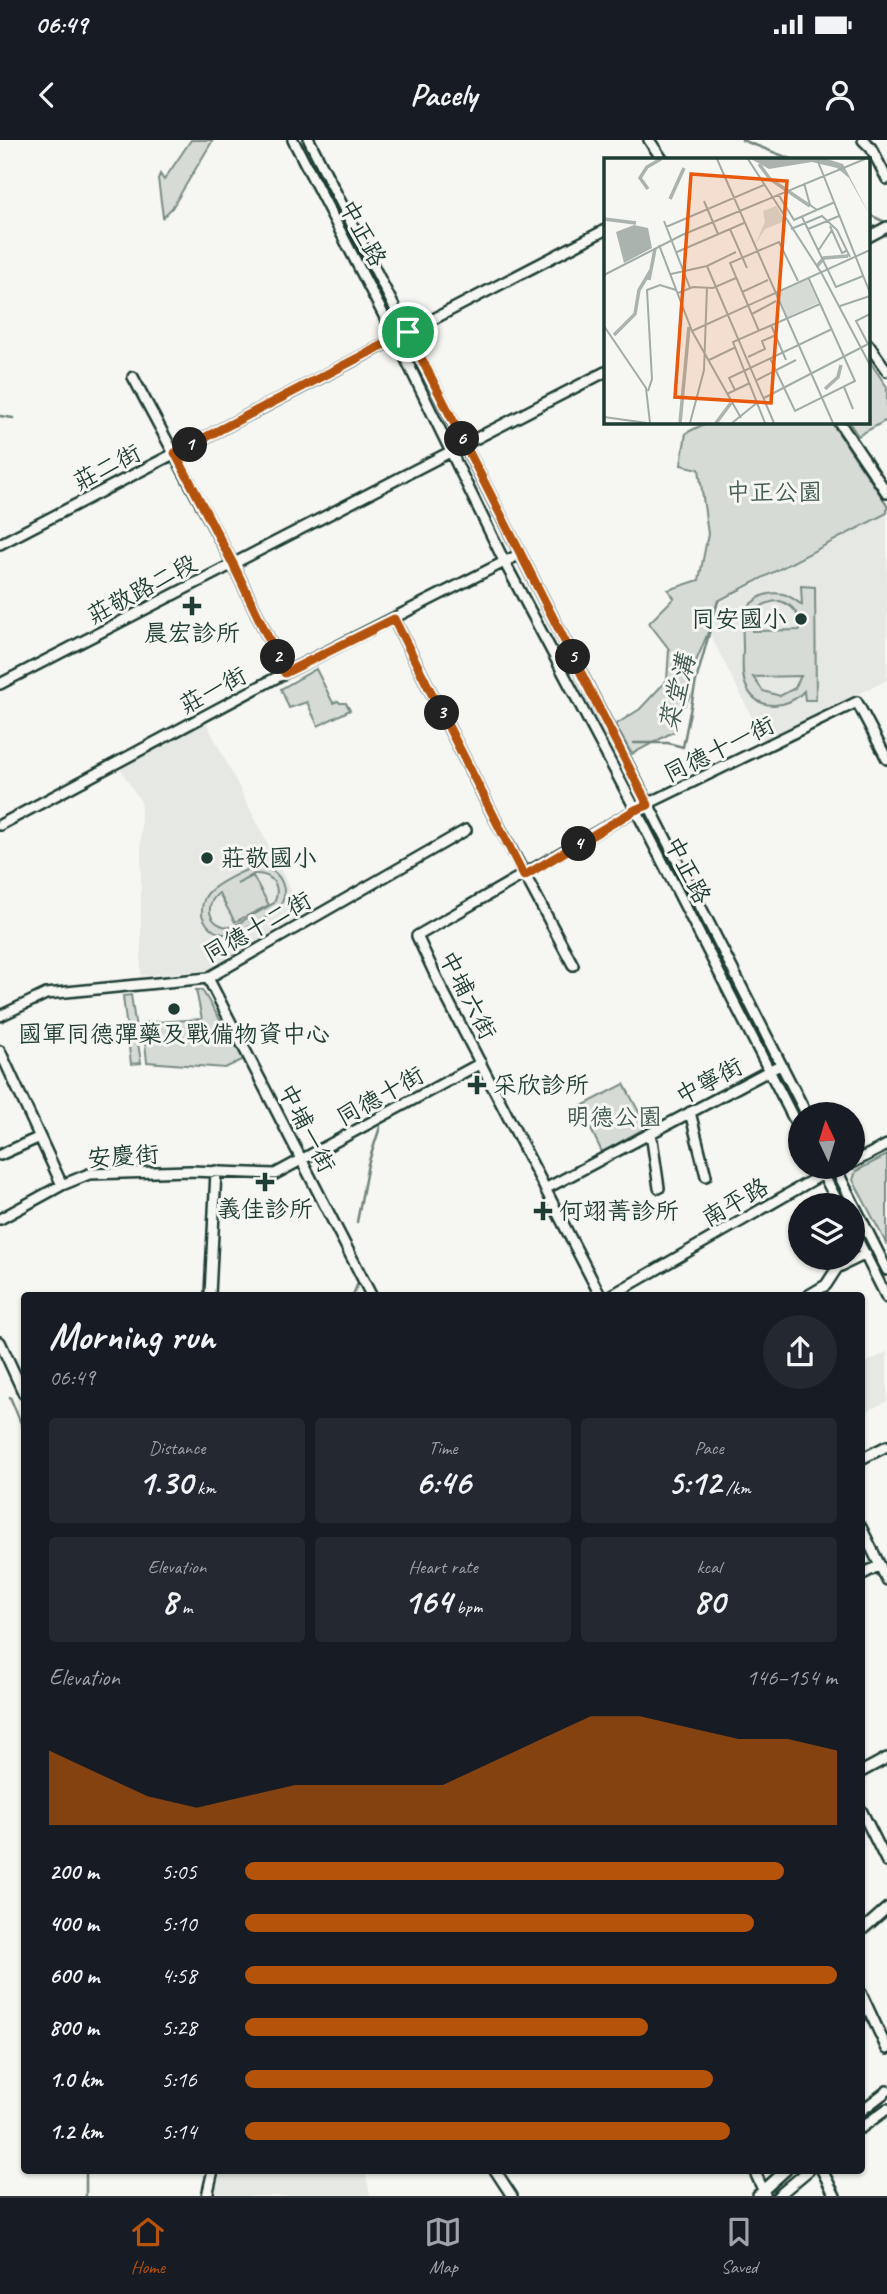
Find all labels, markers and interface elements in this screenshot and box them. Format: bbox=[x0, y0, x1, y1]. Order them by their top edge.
text: 06:49 bbox=[35, 8, 87, 41]
text: Pacely bbox=[410, 74, 477, 115]
icon: back bbox=[28, 76, 66, 114]
icon: person bbox=[821, 76, 859, 114]
inset map bbox=[604, 158, 870, 424]
street label: 中正路 bbox=[333, 194, 393, 272]
pin bbox=[378, 302, 438, 362]
icon: arrive bbox=[389, 313, 427, 351]
pin: 6 bbox=[444, 422, 480, 456]
text: 6 bbox=[457, 426, 466, 450]
pin: 1 bbox=[172, 428, 208, 462]
text: 1 bbox=[185, 432, 194, 456]
street label: 莊二街 bbox=[68, 437, 146, 497]
park label: 中正公園 bbox=[726, 477, 822, 507]
street label: 莊敬路二段 bbox=[82, 548, 202, 630]
marker: 晨宏診所 bbox=[182, 596, 202, 616]
place label: 同安國小 bbox=[691, 604, 787, 634]
marker: 同安國小 bbox=[793, 611, 809, 627]
place label: 晨宏診所 bbox=[144, 618, 240, 648]
pin: 2 bbox=[260, 640, 296, 674]
pin: 5 bbox=[556, 640, 590, 674]
text: 2 bbox=[273, 644, 282, 668]
text: 5 bbox=[568, 644, 577, 668]
water label: 菜堂溝 bbox=[652, 649, 703, 735]
street label: 莊一街 bbox=[174, 660, 252, 720]
pin: 3 bbox=[424, 696, 460, 730]
text: 3 bbox=[437, 700, 446, 724]
street label: 同德十一街 bbox=[658, 709, 780, 789]
pin: 4 bbox=[562, 826, 596, 862]
text: 4 bbox=[574, 831, 583, 855]
street label: 中正路 bbox=[658, 831, 718, 909]
place label: 莊敬國小 bbox=[221, 843, 317, 873]
marker: 莊敬國小 bbox=[199, 850, 215, 866]
street label: 同德十二街 bbox=[197, 885, 317, 969]
street label: 中埔六街 bbox=[433, 945, 503, 1045]
marker: 國軍同德彈藥及戰備物資中心 bbox=[166, 1001, 182, 1017]
place label: 國軍同德彈藥及戰備物資中心 bbox=[18, 1019, 330, 1049]
street label: 中寧街 bbox=[670, 1051, 748, 1111]
street label: 同德十街 bbox=[331, 1060, 429, 1132]
place label: 采欣診所 bbox=[493, 1070, 589, 1100]
marker: 采欣診所 bbox=[467, 1075, 487, 1095]
street label: 中埔一街 bbox=[272, 1078, 342, 1178]
park label: 明德公園 bbox=[566, 1102, 662, 1132]
north arrow bbox=[788, 1102, 864, 1180]
map controls bbox=[788, 1102, 865, 1270]
street label: 安慶街 bbox=[86, 1139, 160, 1173]
street label: 南平路 bbox=[696, 1171, 774, 1233]
marker: 義佳診所 bbox=[255, 1172, 275, 1192]
button: layers bbox=[788, 1193, 865, 1270]
place label: 義佳診所 bbox=[217, 1194, 313, 1224]
place label: 何翊菁診所 bbox=[559, 1196, 679, 1226]
marker: 何翊菁診所 bbox=[533, 1201, 553, 1221]
text: Morning run bbox=[49, 1313, 215, 1360]
button: share bbox=[763, 1315, 837, 1389]
text: 06:49 bbox=[49, 1363, 95, 1392]
text: Distance bbox=[149, 1436, 205, 1460]
text: Time bbox=[428, 1436, 458, 1460]
text: Pace bbox=[694, 1436, 724, 1460]
text: 1.30 bbox=[138, 1460, 193, 1505]
text: 6:46 bbox=[415, 1460, 471, 1505]
text: 5:12 bbox=[667, 1460, 721, 1505]
text: km bbox=[193, 1476, 216, 1500]
text: /km bbox=[721, 1476, 751, 1500]
text: Elevation bbox=[148, 1555, 206, 1579]
text: Heart rate bbox=[408, 1555, 478, 1579]
text: kcal bbox=[696, 1555, 722, 1579]
text: 8 bbox=[161, 1579, 177, 1624]
text: 164 bbox=[404, 1579, 452, 1624]
text: 80 bbox=[693, 1579, 725, 1624]
text: m bbox=[177, 1595, 193, 1619]
text: bpm bbox=[452, 1595, 482, 1619]
text: Elevation bbox=[49, 1663, 120, 1692]
text: 146–154 m bbox=[746, 1663, 837, 1692]
text: 200 m bbox=[49, 1857, 99, 1886]
text: 5:05 bbox=[161, 1857, 197, 1886]
text: 400 m bbox=[49, 1909, 99, 1938]
text: 5:10 bbox=[161, 1909, 197, 1938]
text: 600 m bbox=[49, 1961, 99, 1990]
text: 4:58 bbox=[161, 1961, 197, 1990]
text: 800 m bbox=[49, 2013, 99, 2042]
text: 5:28 bbox=[161, 2013, 197, 2042]
text: 1.0 km bbox=[49, 2065, 103, 2094]
text: 5:16 bbox=[161, 2065, 197, 2094]
text: 1.2 km bbox=[49, 2117, 103, 2146]
text: 5:14 bbox=[161, 2117, 197, 2146]
tab: Home bbox=[129, 2213, 167, 2279]
tab: Map bbox=[424, 2213, 462, 2279]
tab: Saved bbox=[720, 2213, 758, 2279]

